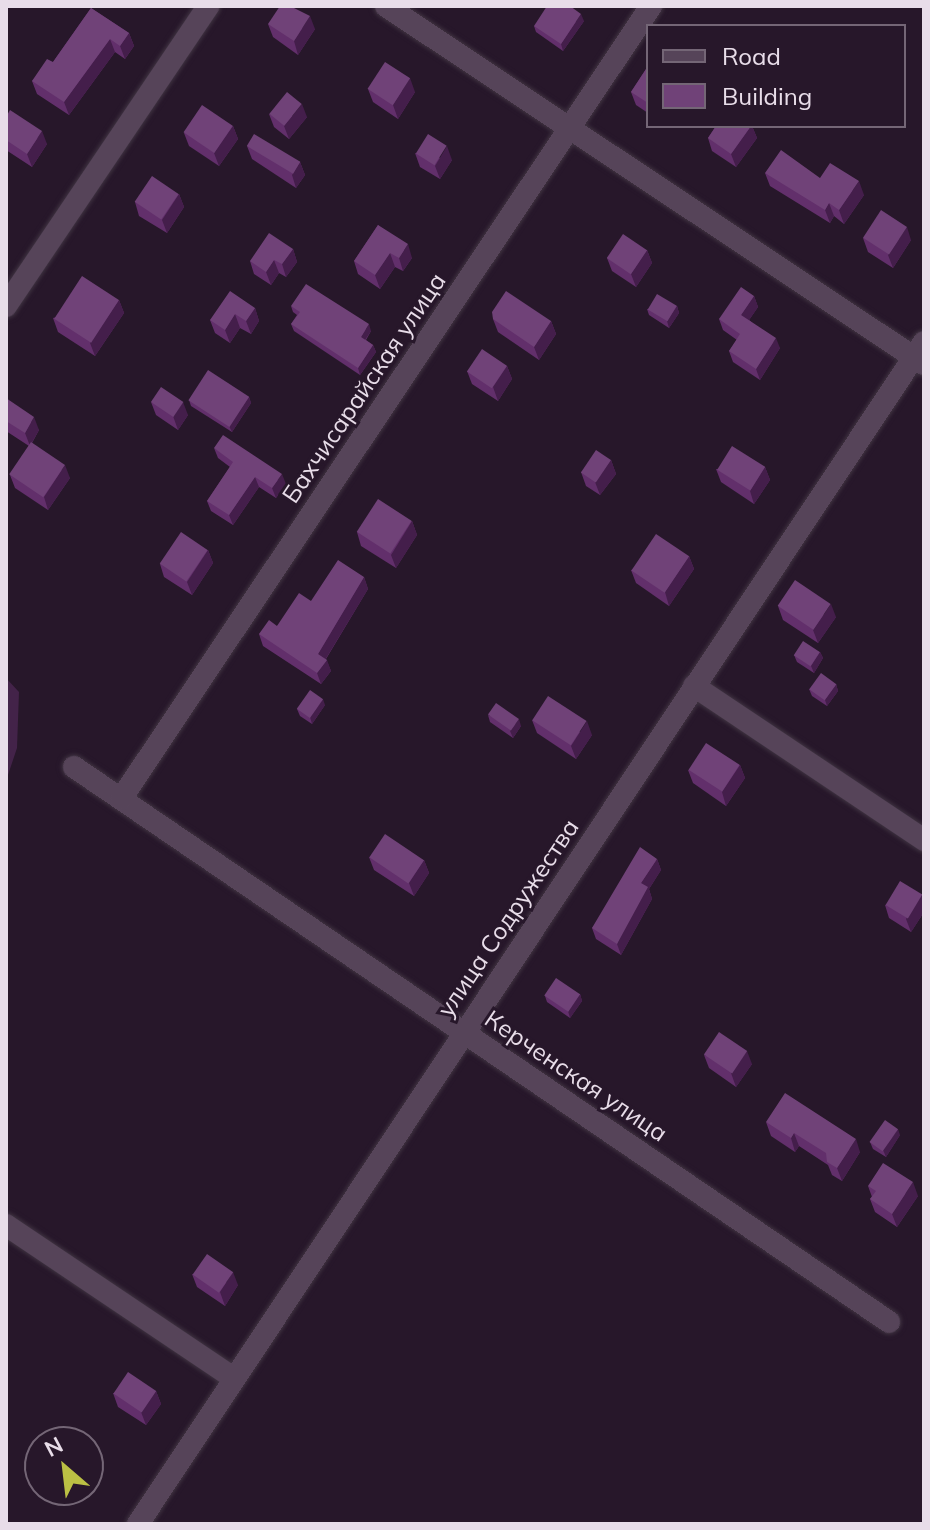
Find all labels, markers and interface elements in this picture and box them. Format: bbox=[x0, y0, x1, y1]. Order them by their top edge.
legend bbox=[646, 24, 906, 128]
text: Road bbox=[722, 41, 781, 71]
text: Building bbox=[722, 81, 812, 111]
street label: Бахчисарайская улица bbox=[276, 268, 452, 508]
street label: улица Содружества bbox=[431, 814, 585, 1022]
street label: Керченская улица bbox=[479, 1004, 673, 1148]
north arrow bbox=[24, 1426, 104, 1506]
text: N bbox=[40, 1430, 68, 1463]

